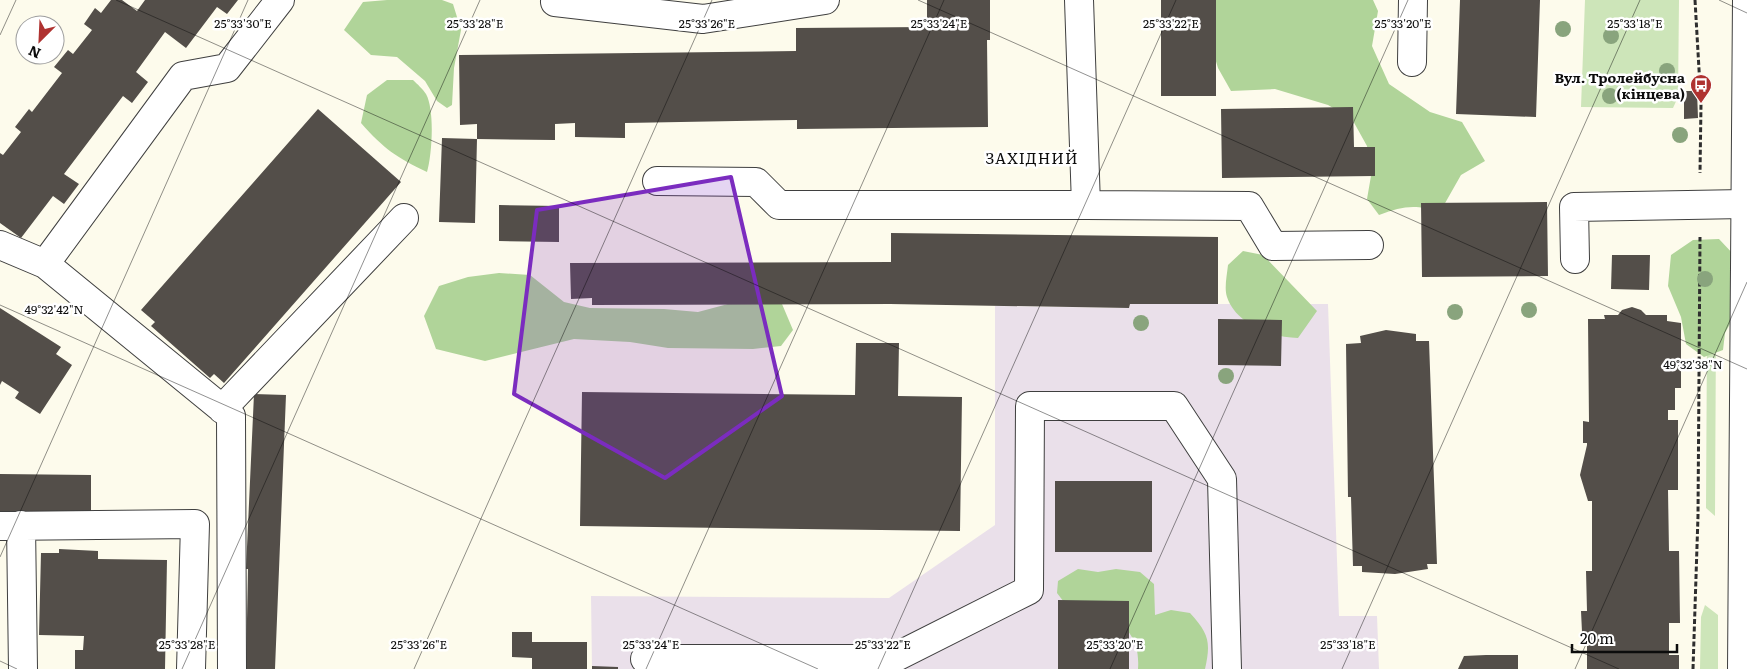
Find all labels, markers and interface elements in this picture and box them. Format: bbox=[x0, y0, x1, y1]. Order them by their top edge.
text: 25°33'30"E bbox=[214, 14, 272, 32]
text: 25°33'28"E bbox=[447, 14, 504, 32]
text: 25°33'26"E bbox=[679, 14, 736, 32]
text: 25°33'24"E bbox=[911, 14, 968, 32]
text: 25°33'22"E bbox=[1143, 14, 1199, 32]
text: 25°33'20"E bbox=[1375, 14, 1432, 32]
text: 25°33'18"E bbox=[1607, 14, 1663, 32]
north arrow bbox=[15, 15, 65, 65]
text: N bbox=[25, 41, 44, 64]
place label: Вул. Тролейбусна (кінцева) bbox=[1555, 67, 1686, 103]
bus stop icon: Вул. Тролейбусна (кінцева) bbox=[1689, 73, 1713, 104]
district label: ЗАХІДНИЙ bbox=[985, 146, 1079, 169]
text: 49°32'42"N bbox=[24, 300, 84, 318]
text: 49°32'38"N bbox=[1663, 355, 1723, 373]
scale bar bbox=[1572, 622, 1677, 654]
text: 20 m bbox=[1580, 626, 1614, 649]
text: 25°33'28"E bbox=[159, 635, 216, 653]
text: 25°33'26"E bbox=[391, 635, 448, 653]
text: 25°33'24"E bbox=[623, 635, 680, 653]
text: 25°33'22"E bbox=[855, 635, 911, 653]
text: 25°33'20"E bbox=[1087, 635, 1144, 653]
text: 25°33'18"E bbox=[1320, 635, 1376, 653]

